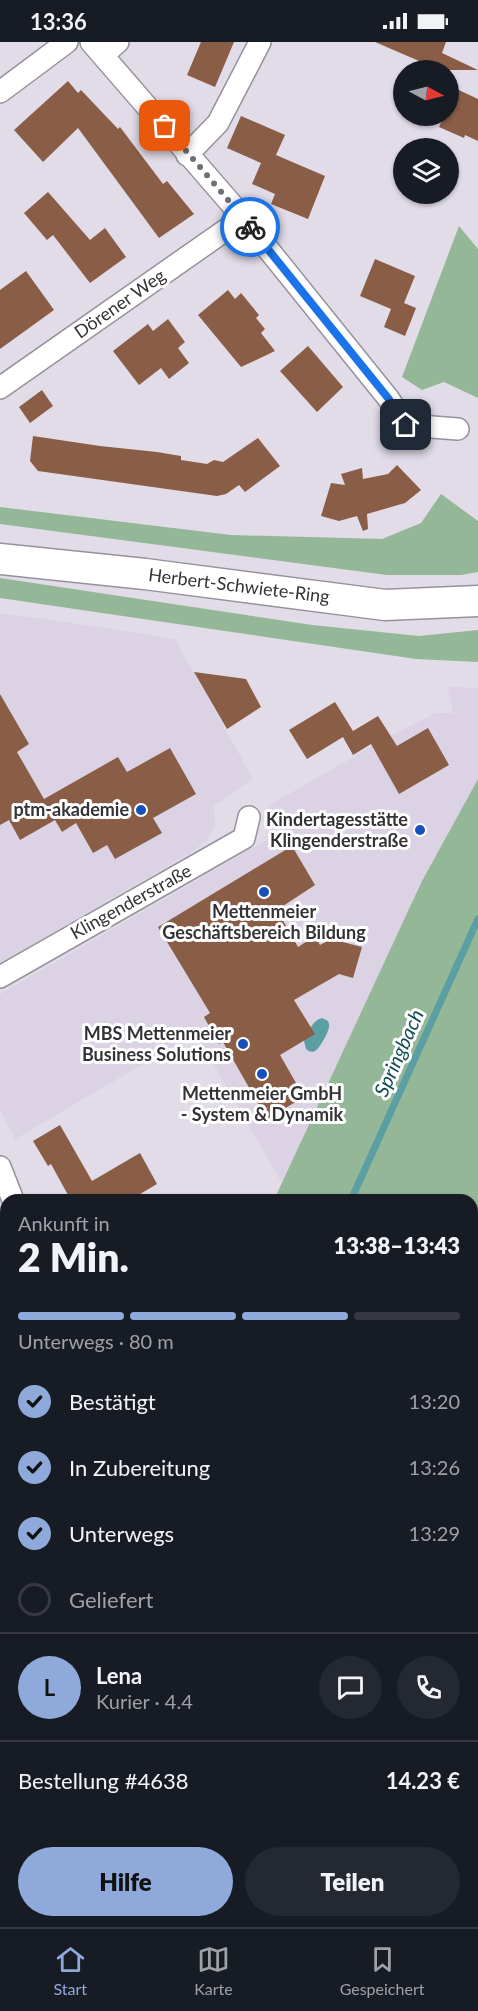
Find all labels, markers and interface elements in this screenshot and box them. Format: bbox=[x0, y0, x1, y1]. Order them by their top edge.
text: 13:36 bbox=[30, 8, 87, 35]
north arrow bbox=[393, 60, 459, 126]
map controls bbox=[393, 60, 459, 204]
pin bbox=[139, 100, 190, 151]
icon: bag bbox=[148, 109, 181, 142]
button: layers bbox=[393, 138, 459, 204]
courier bbox=[220, 197, 280, 257]
icon: bike bbox=[234, 211, 267, 244]
street label: Dörener Weg bbox=[70, 264, 169, 343]
pin bbox=[380, 399, 431, 450]
icon: home bbox=[389, 408, 422, 441]
street label: Herbert-Schwiete-Ring bbox=[147, 563, 331, 607]
place label: ptm-akademie bbox=[13, 798, 129, 820]
marker: ptm-akademie bbox=[134, 803, 148, 817]
place label: Kindertagesstätte Klingenderstraße bbox=[266, 808, 408, 851]
marker: Kindertagesstätte Klingenderstraße bbox=[413, 823, 427, 837]
street label: Klingenderstraße bbox=[66, 859, 195, 943]
marker: Mettenmeier Geschäftsbereich Bildung bbox=[257, 885, 271, 899]
place label: Mettenmeier Geschäftsbereich Bildung bbox=[162, 900, 366, 943]
water label: Springbach bbox=[368, 1005, 428, 1100]
place label: MBS Mettenmeier Business Solutions bbox=[82, 1022, 231, 1065]
marker: MBS Mettenmeier Business Solutions bbox=[236, 1037, 250, 1051]
marker: Mettenmeier GmbH - System & Dynamik bbox=[255, 1067, 269, 1081]
place label: Mettenmeier GmbH - System & Dynamik bbox=[181, 1082, 344, 1125]
text: Ankunft in bbox=[18, 1211, 110, 1235]
text: 13:38–13:43 bbox=[334, 1232, 460, 1259]
text: 2 Min. bbox=[18, 1234, 129, 1280]
text: Unterwegs · 80 m bbox=[18, 1329, 174, 1353]
icon: check bbox=[18, 1385, 51, 1418]
text: Bestätigt bbox=[69, 1388, 156, 1415]
text: 13:20 bbox=[409, 1389, 460, 1413]
icon: check bbox=[18, 1451, 51, 1484]
text: In Zubereitung bbox=[69, 1454, 210, 1481]
text: 13:26 bbox=[409, 1455, 460, 1479]
icon: check bbox=[18, 1517, 51, 1550]
text: Unterwegs bbox=[69, 1520, 174, 1547]
text: 13:29 bbox=[409, 1521, 460, 1545]
text: Geliefert bbox=[69, 1586, 153, 1613]
button: chat bbox=[319, 1656, 382, 1719]
button: phone bbox=[397, 1656, 460, 1719]
text: Lena bbox=[96, 1662, 142, 1689]
text: L bbox=[44, 1674, 55, 1701]
text: Kurier · 4.4 bbox=[96, 1689, 193, 1713]
text: Bestellung #4638 bbox=[18, 1767, 188, 1794]
text: 14.23 € bbox=[386, 1767, 460, 1794]
button: Hilfe bbox=[18, 1847, 233, 1916]
button: Teilen bbox=[245, 1847, 460, 1916]
tab: Start bbox=[54, 1943, 87, 1998]
tab: Karte bbox=[194, 1943, 233, 1998]
tab: Gespeichert bbox=[340, 1943, 424, 1998]

